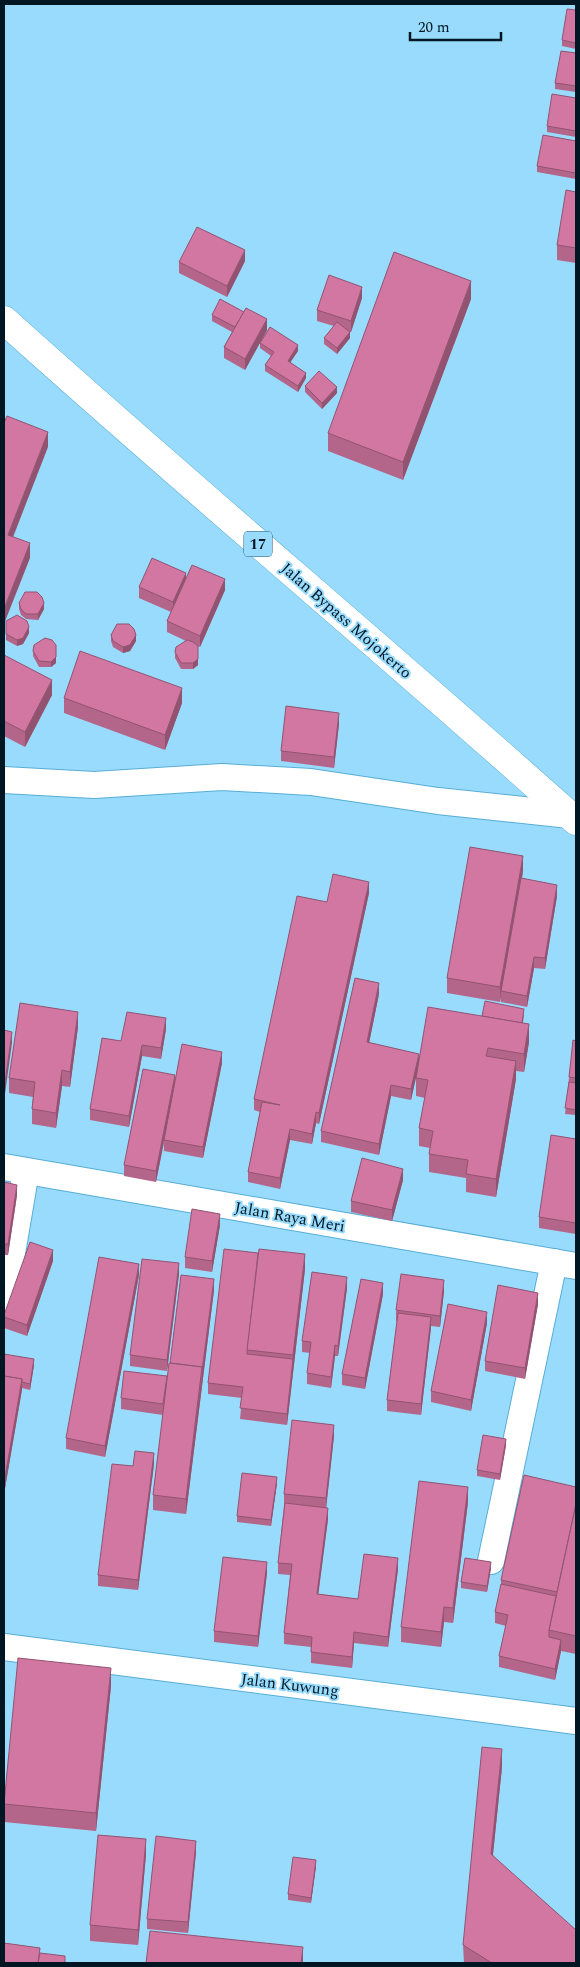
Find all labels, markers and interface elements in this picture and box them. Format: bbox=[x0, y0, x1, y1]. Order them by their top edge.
scale bar bbox=[410, 10, 501, 42]
text: 20 m bbox=[418, 16, 450, 39]
road number: 17 bbox=[244, 532, 272, 556]
street label: Jalan Bypass Mojokerto bbox=[276, 557, 417, 685]
street label: Jalan Raya Meri bbox=[233, 1195, 347, 1239]
street label: Jalan Kuwung bbox=[240, 1667, 340, 1703]

